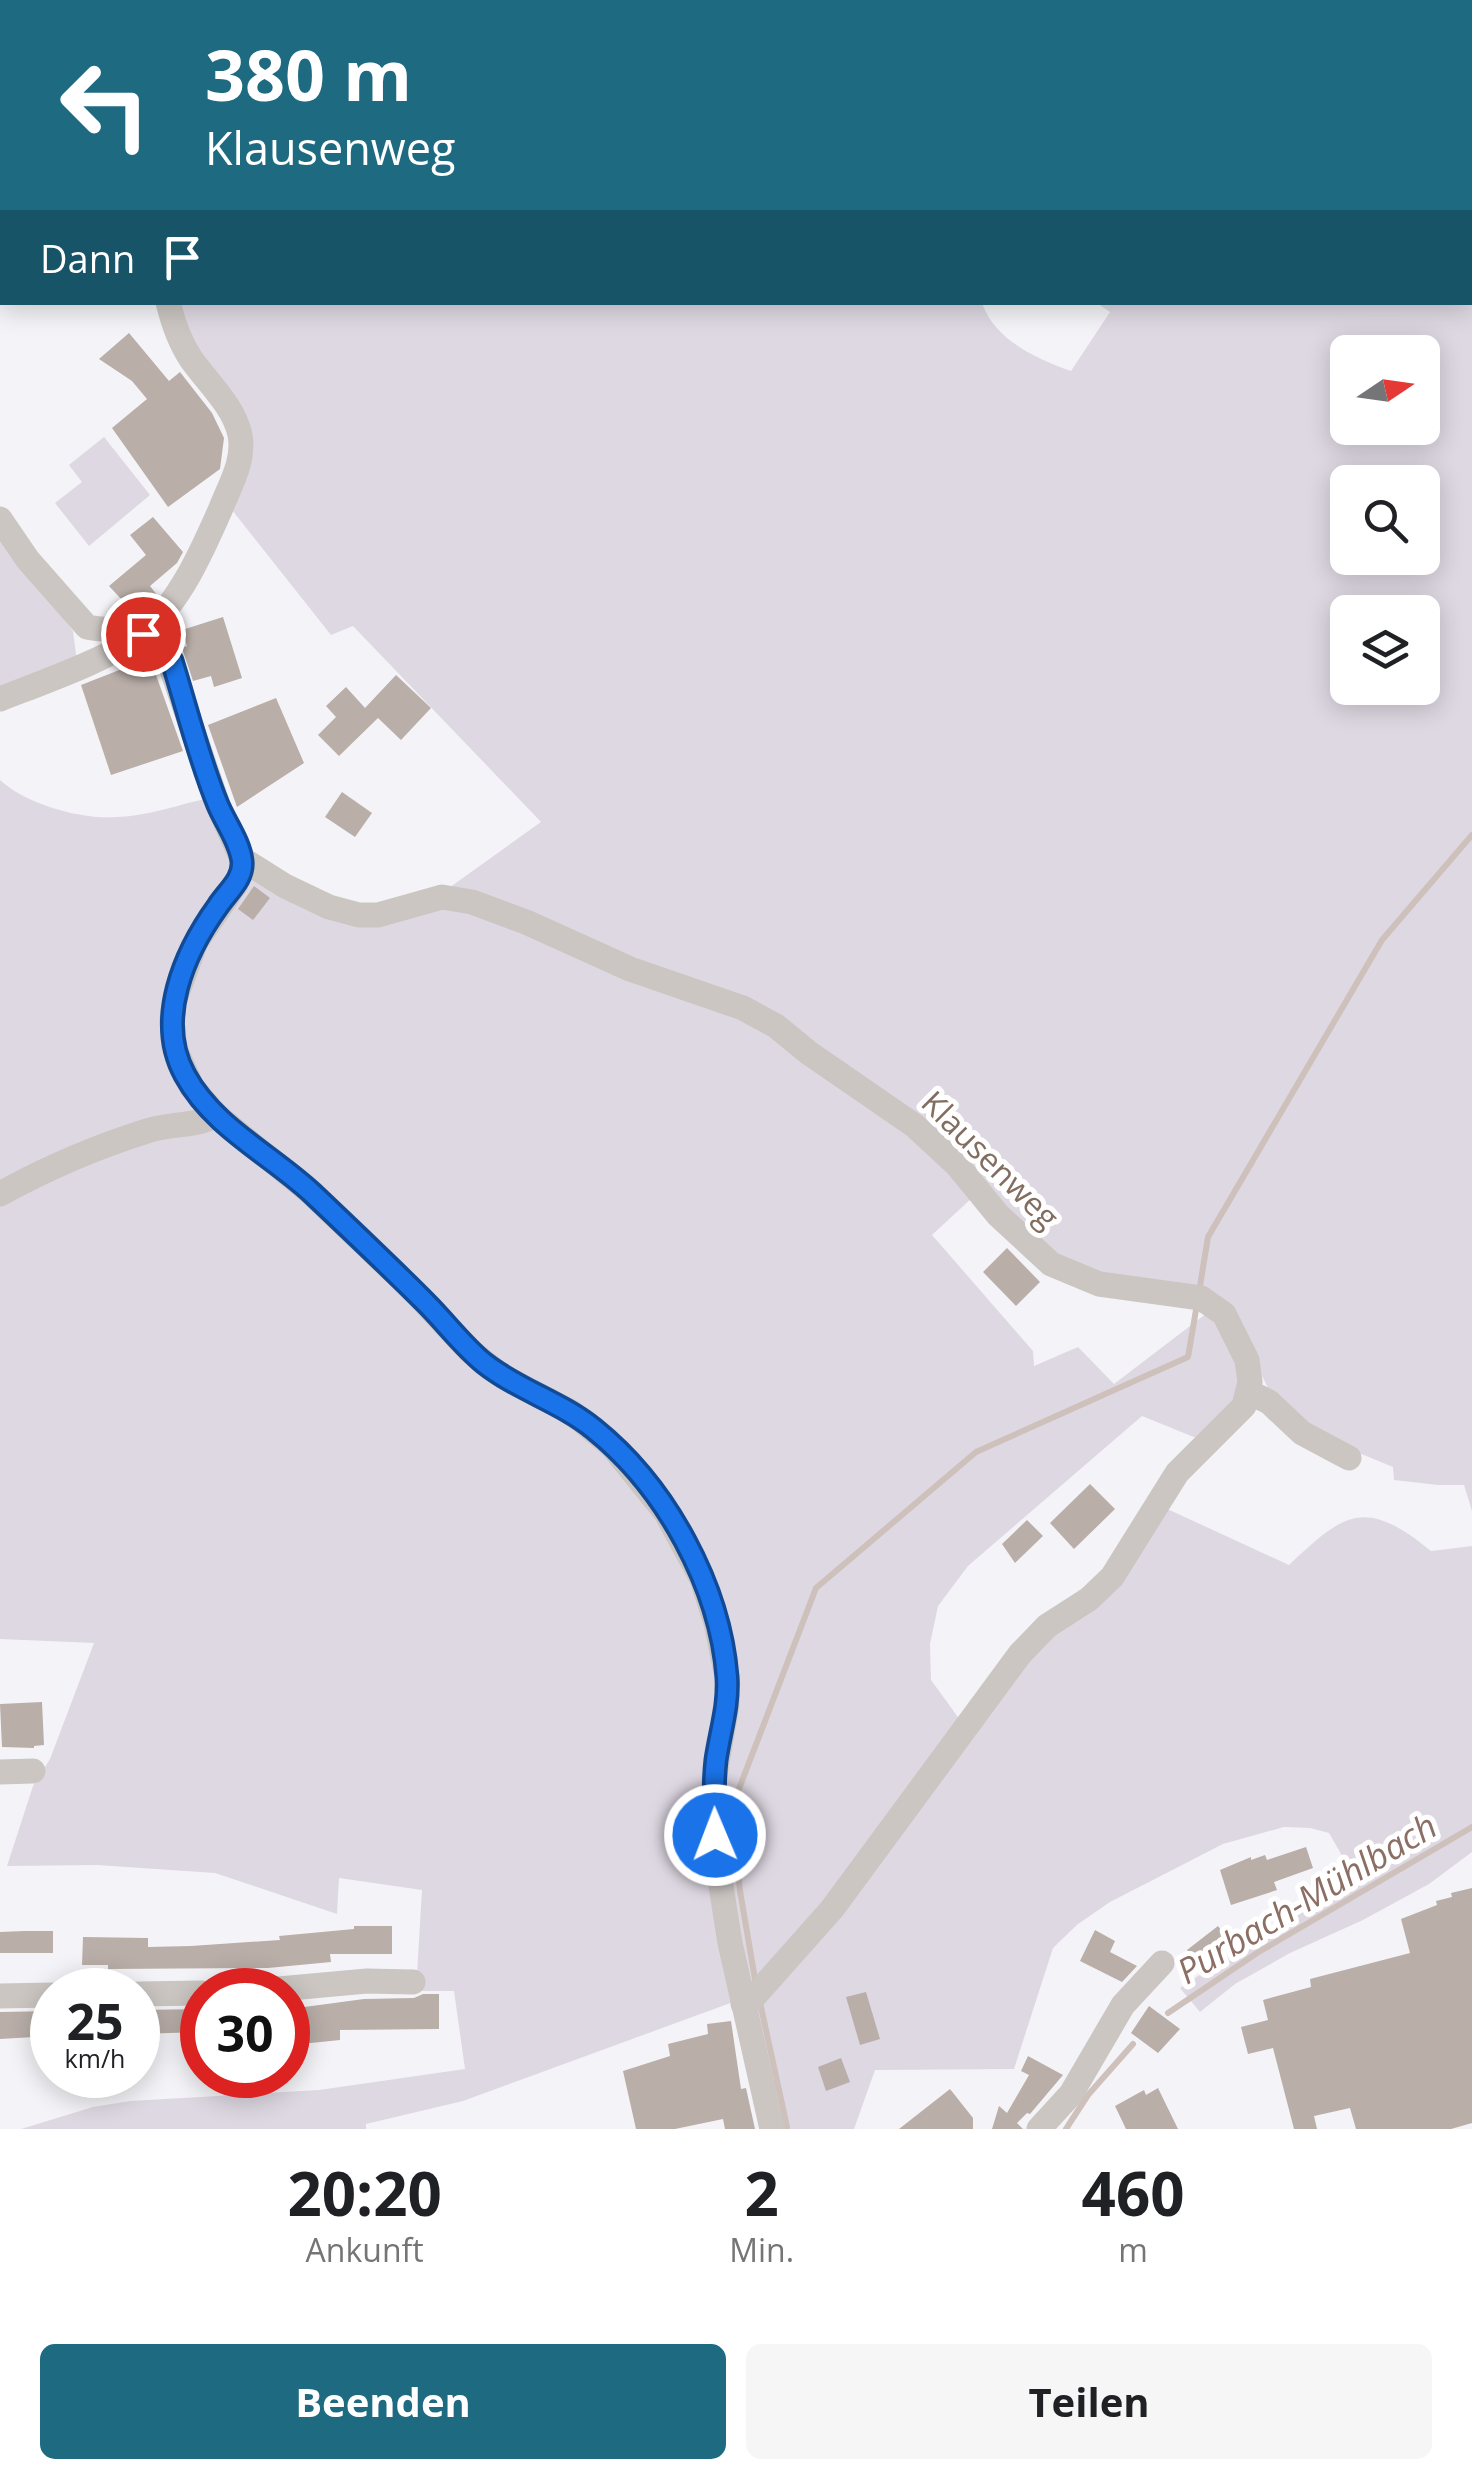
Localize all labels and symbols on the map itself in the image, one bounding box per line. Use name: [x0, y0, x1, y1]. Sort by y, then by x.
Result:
north arrow: [1330, 335, 1440, 445]
pin: [101, 592, 186, 677]
street label: Klausenweg: [913, 1081, 1069, 1237]
position arrow: [663, 1783, 767, 1887]
water label: Purbach-Mühlbach: [1168, 1802, 1445, 1994]
speed limit sign: 30: [180, 1968, 310, 2098]

